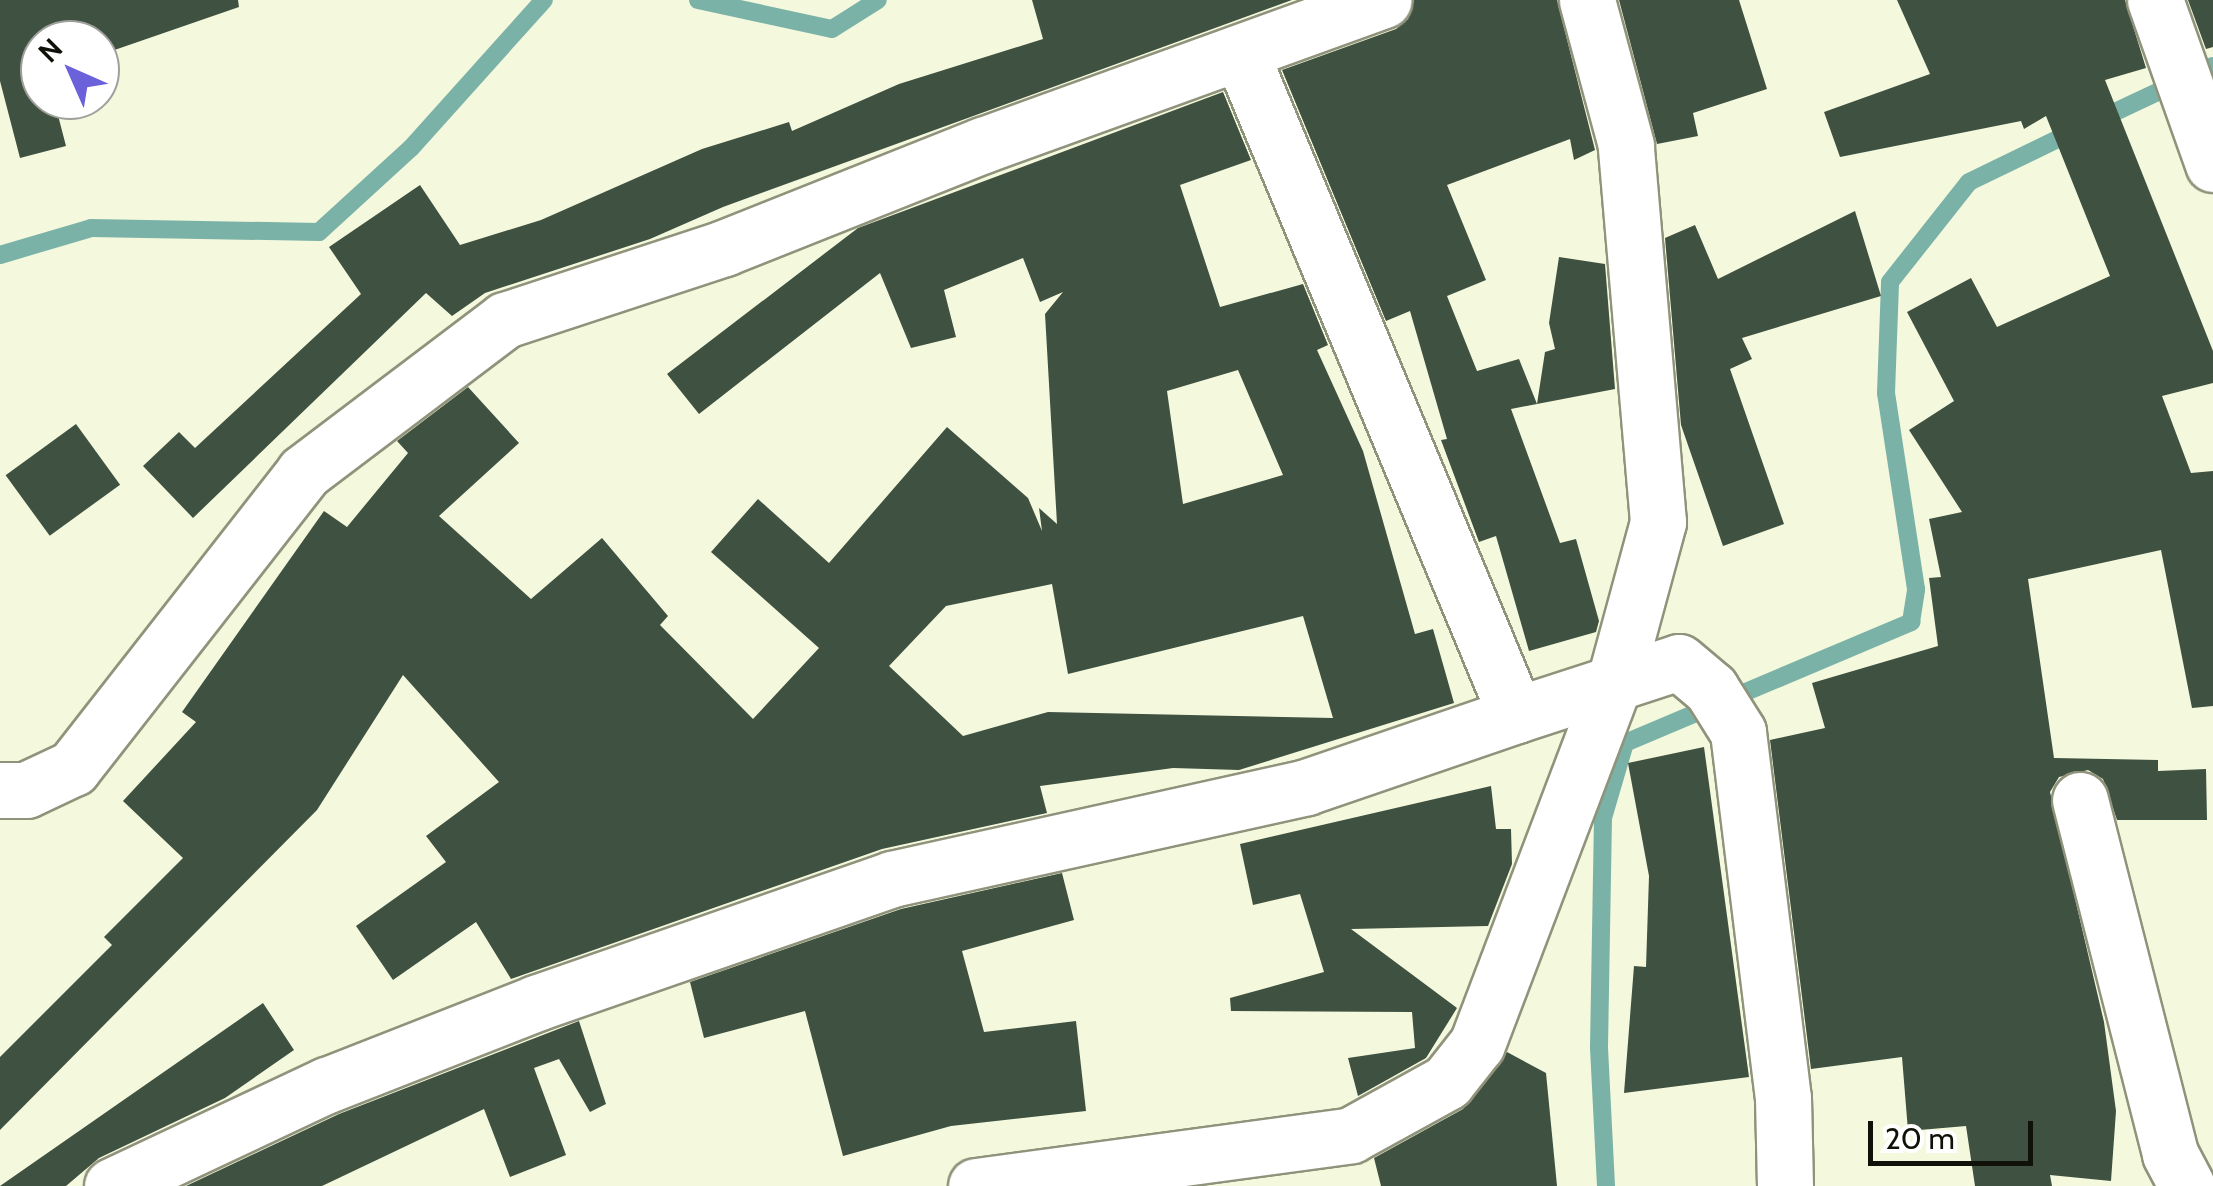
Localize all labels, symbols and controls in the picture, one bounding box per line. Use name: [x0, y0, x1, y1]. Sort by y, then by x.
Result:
north arrow: [20, 20, 120, 120]
text: N: [31, 31, 69, 69]
scale bar: [1873, 1101, 2038, 1163]
text: 20 m: [1885, 1120, 1955, 1157]

